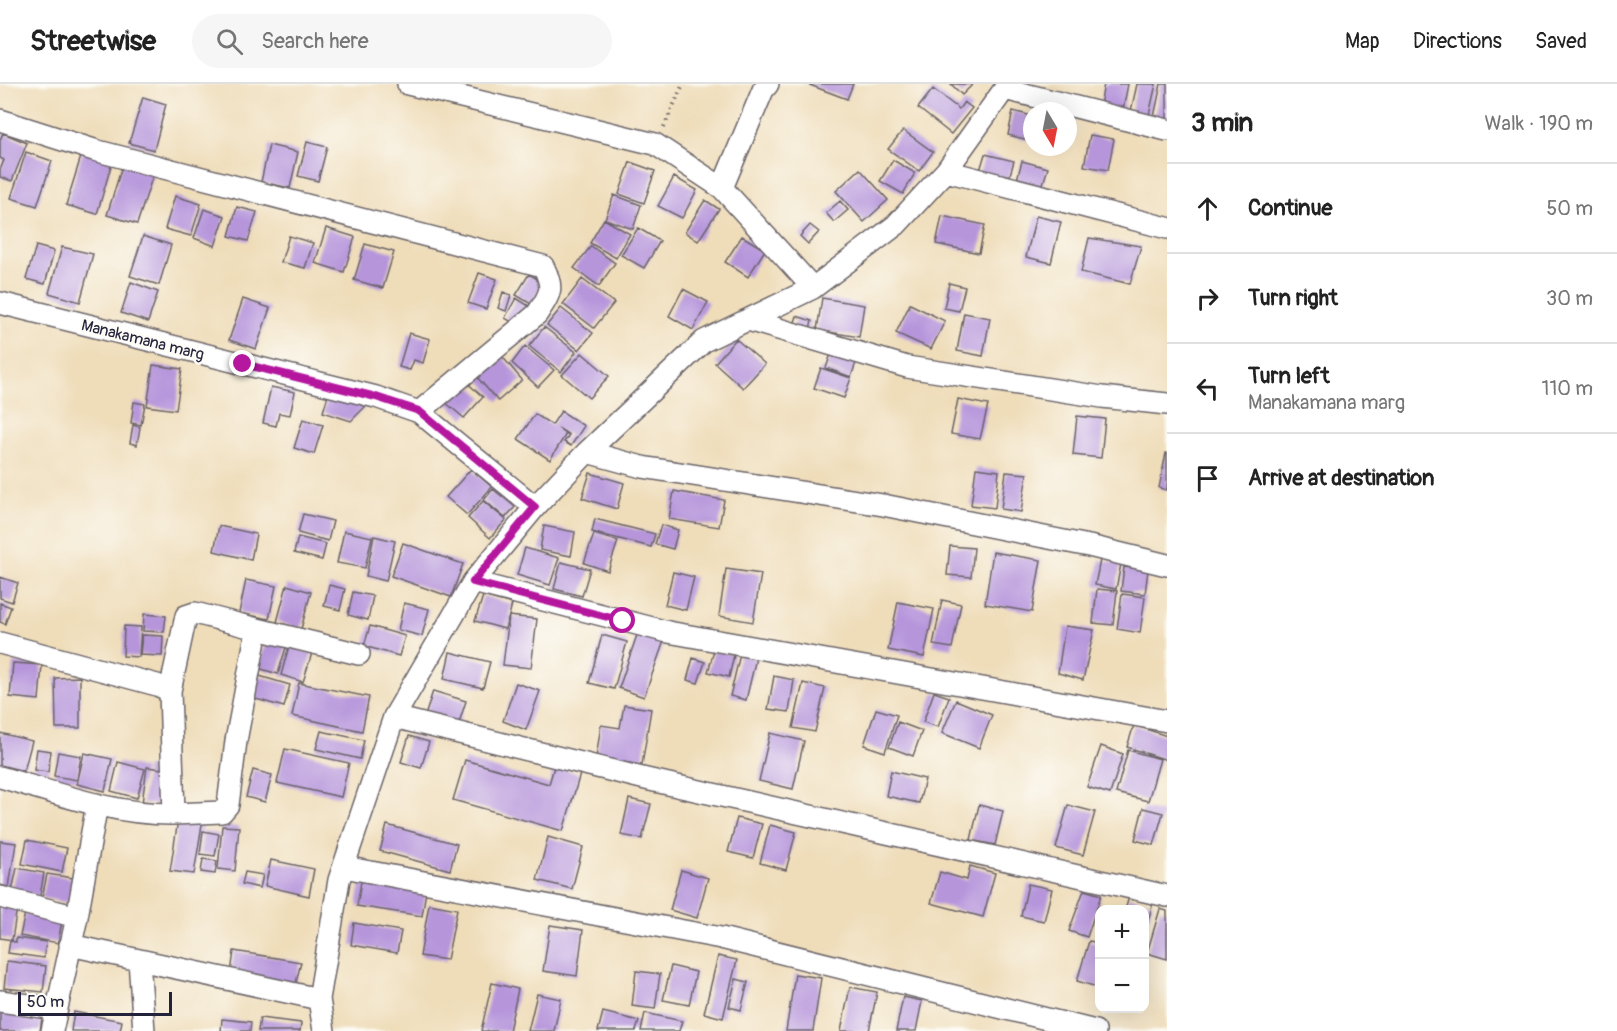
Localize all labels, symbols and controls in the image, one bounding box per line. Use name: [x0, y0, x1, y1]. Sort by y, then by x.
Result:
search box: [192, 14, 612, 68]
text: Streetwise: [30, 24, 156, 59]
icon: search: [213, 25, 246, 58]
text: Search here: [261, 27, 369, 55]
text: Map: [1345, 28, 1380, 55]
text: Directions: [1413, 28, 1502, 55]
text: Saved: [1535, 28, 1587, 55]
north arrow: [1023, 102, 1077, 156]
text: 3 min: [1191, 107, 1253, 139]
text: Walk · 190 m: [1485, 111, 1593, 136]
icon: ahead: [1191, 192, 1224, 225]
text: Continue: [1248, 194, 1332, 222]
text: 50 m: [1546, 196, 1593, 221]
icon: right: [1191, 282, 1224, 315]
text: Turn right: [1248, 284, 1338, 312]
text: 30 m: [1546, 286, 1593, 311]
street label: Manakamana marg: [79, 315, 206, 365]
route end: [229, 350, 255, 376]
text: Turn left: [1248, 362, 1330, 390]
icon: left: [1191, 372, 1224, 405]
text: 110 m: [1542, 376, 1593, 401]
text: Manakamana marg: [1248, 390, 1405, 415]
icon: arrive: [1191, 462, 1224, 495]
text: Arrive at destination: [1248, 464, 1434, 492]
route start: [609, 607, 635, 633]
map controls: [1095, 905, 1149, 1013]
button: +: [1095, 905, 1149, 959]
button: −: [1095, 959, 1149, 1013]
scale bar: [18, 989, 172, 1016]
text: 50 m: [27, 992, 64, 1012]

